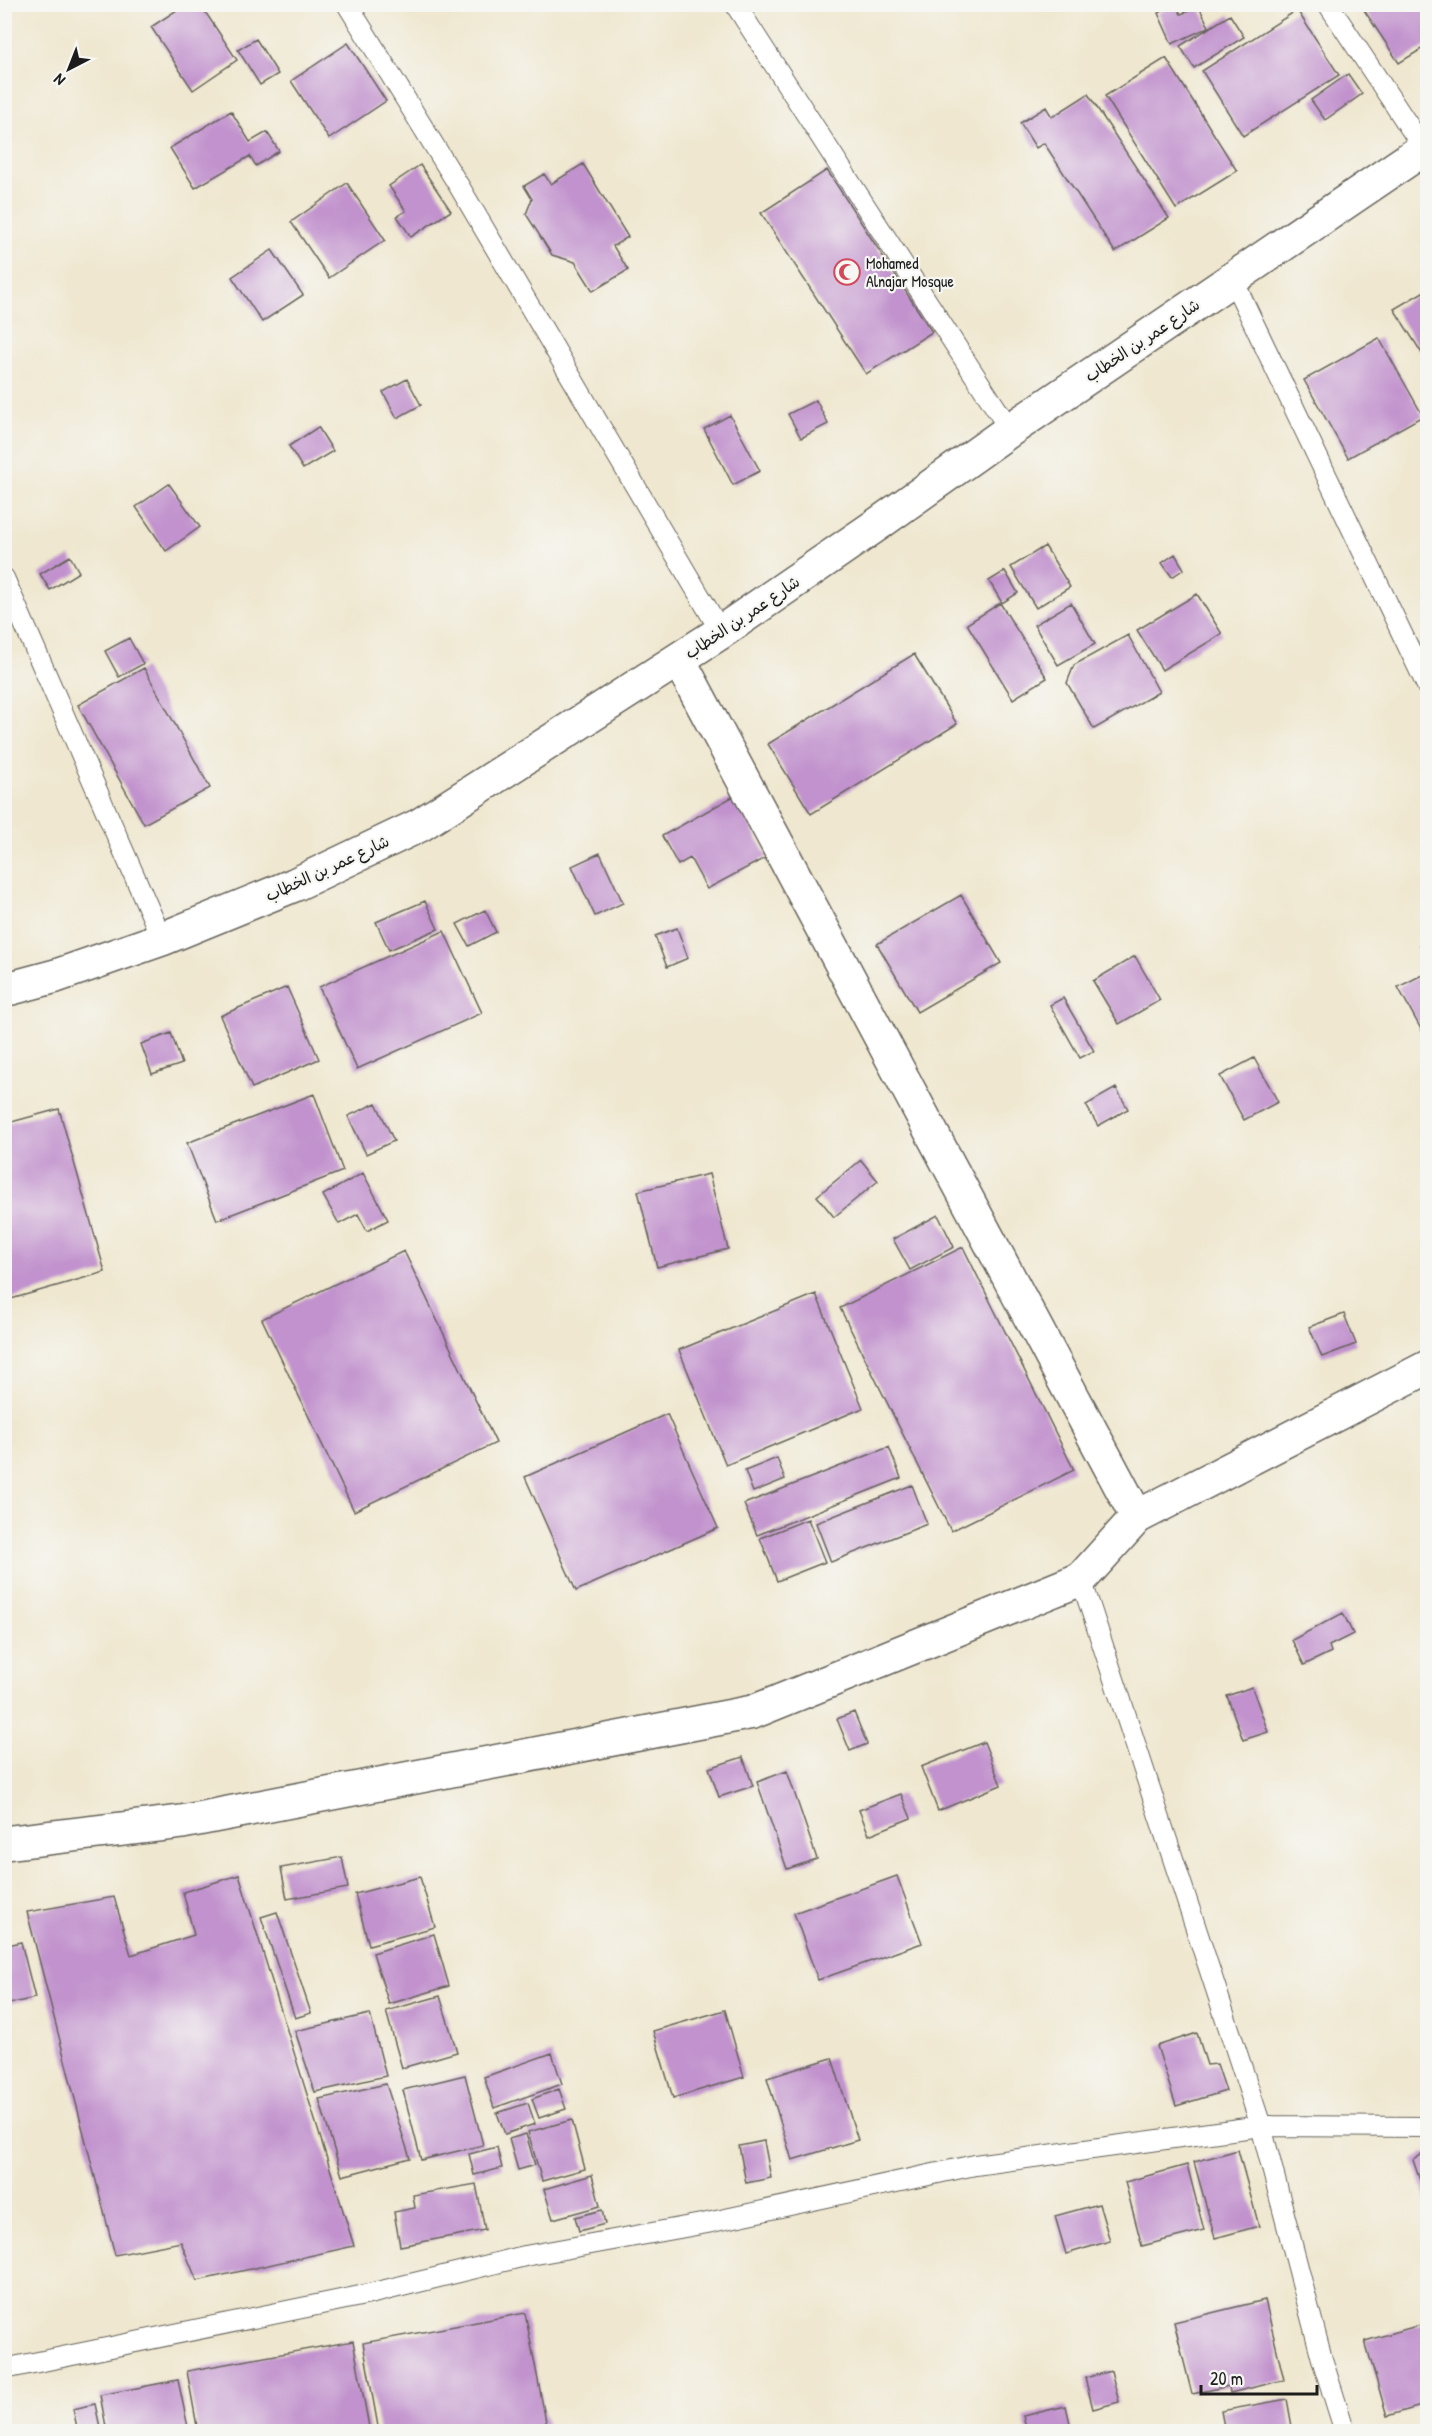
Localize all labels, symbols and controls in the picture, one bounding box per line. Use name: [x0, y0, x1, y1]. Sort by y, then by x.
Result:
north arrow: [39, 39, 99, 99]
text: N: [48, 69, 69, 91]
place label: Mohamed Alnajar Mosque: [866, 252, 954, 292]
mosque icon: Mohamed Alnajar Mosque: [832, 257, 862, 287]
street label: شارع عمر بن الخطاب: [1080, 293, 1204, 388]
street label: شارع عمر بن الخطاب: [680, 570, 804, 665]
street label: شارع عمر بن الخطاب: [261, 830, 393, 907]
scale bar: [1201, 2358, 1316, 2396]
text: 20 m: [1210, 2366, 1243, 2391]

